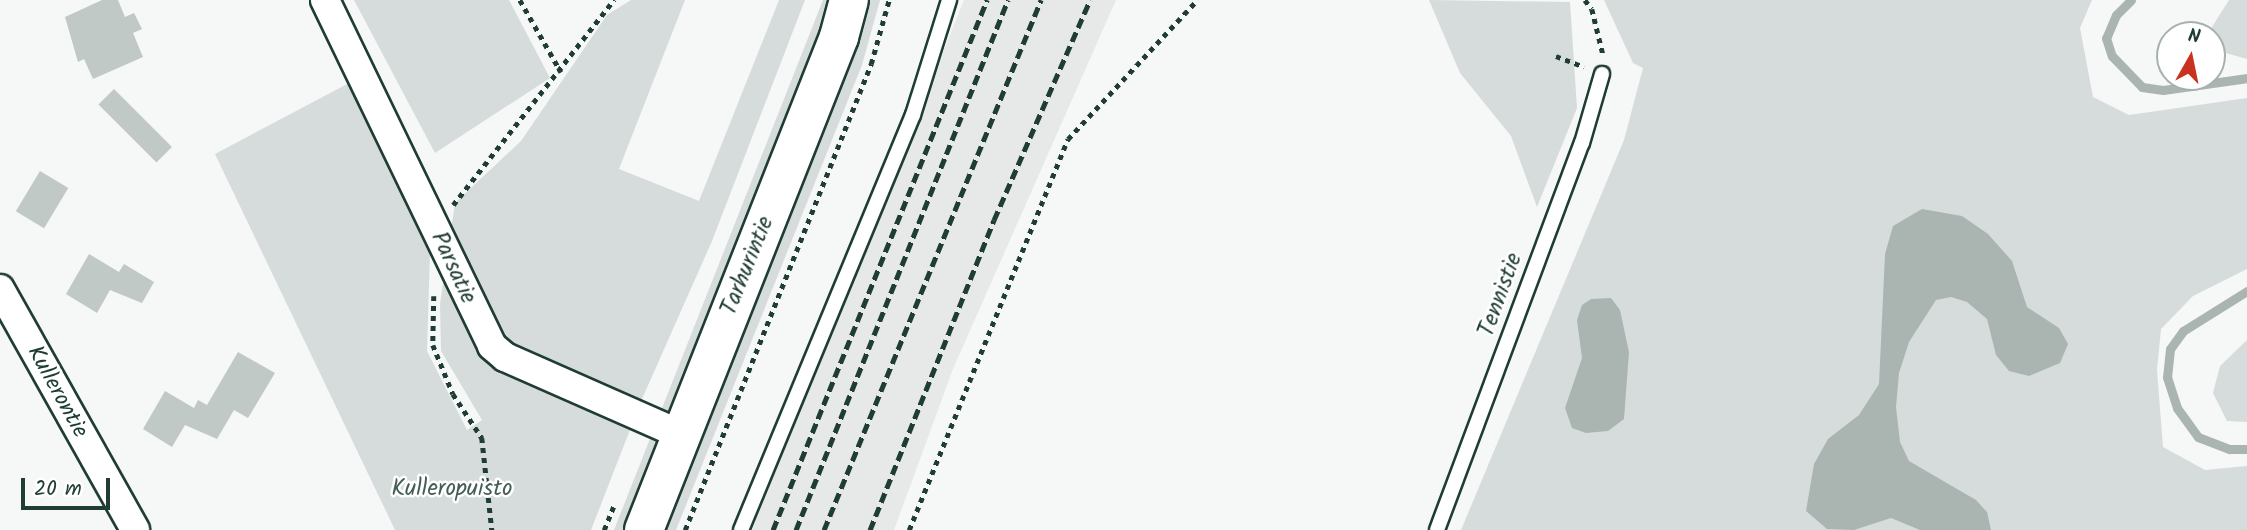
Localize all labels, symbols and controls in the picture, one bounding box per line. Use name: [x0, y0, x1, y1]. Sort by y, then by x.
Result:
north arrow: [2156, 21, 2226, 91]
text: N: [2186, 21, 2202, 53]
street label: Tarhurintie: [716, 213, 780, 319]
street label: Parsatie: [424, 228, 482, 308]
street label: Tennistie: [1473, 249, 1529, 341]
street label: Kullerontie: [20, 341, 94, 443]
scale bar: [24, 463, 114, 507]
text: 20 m: [34, 473, 82, 506]
park label: Kulleropuisto: [392, 475, 512, 503]

